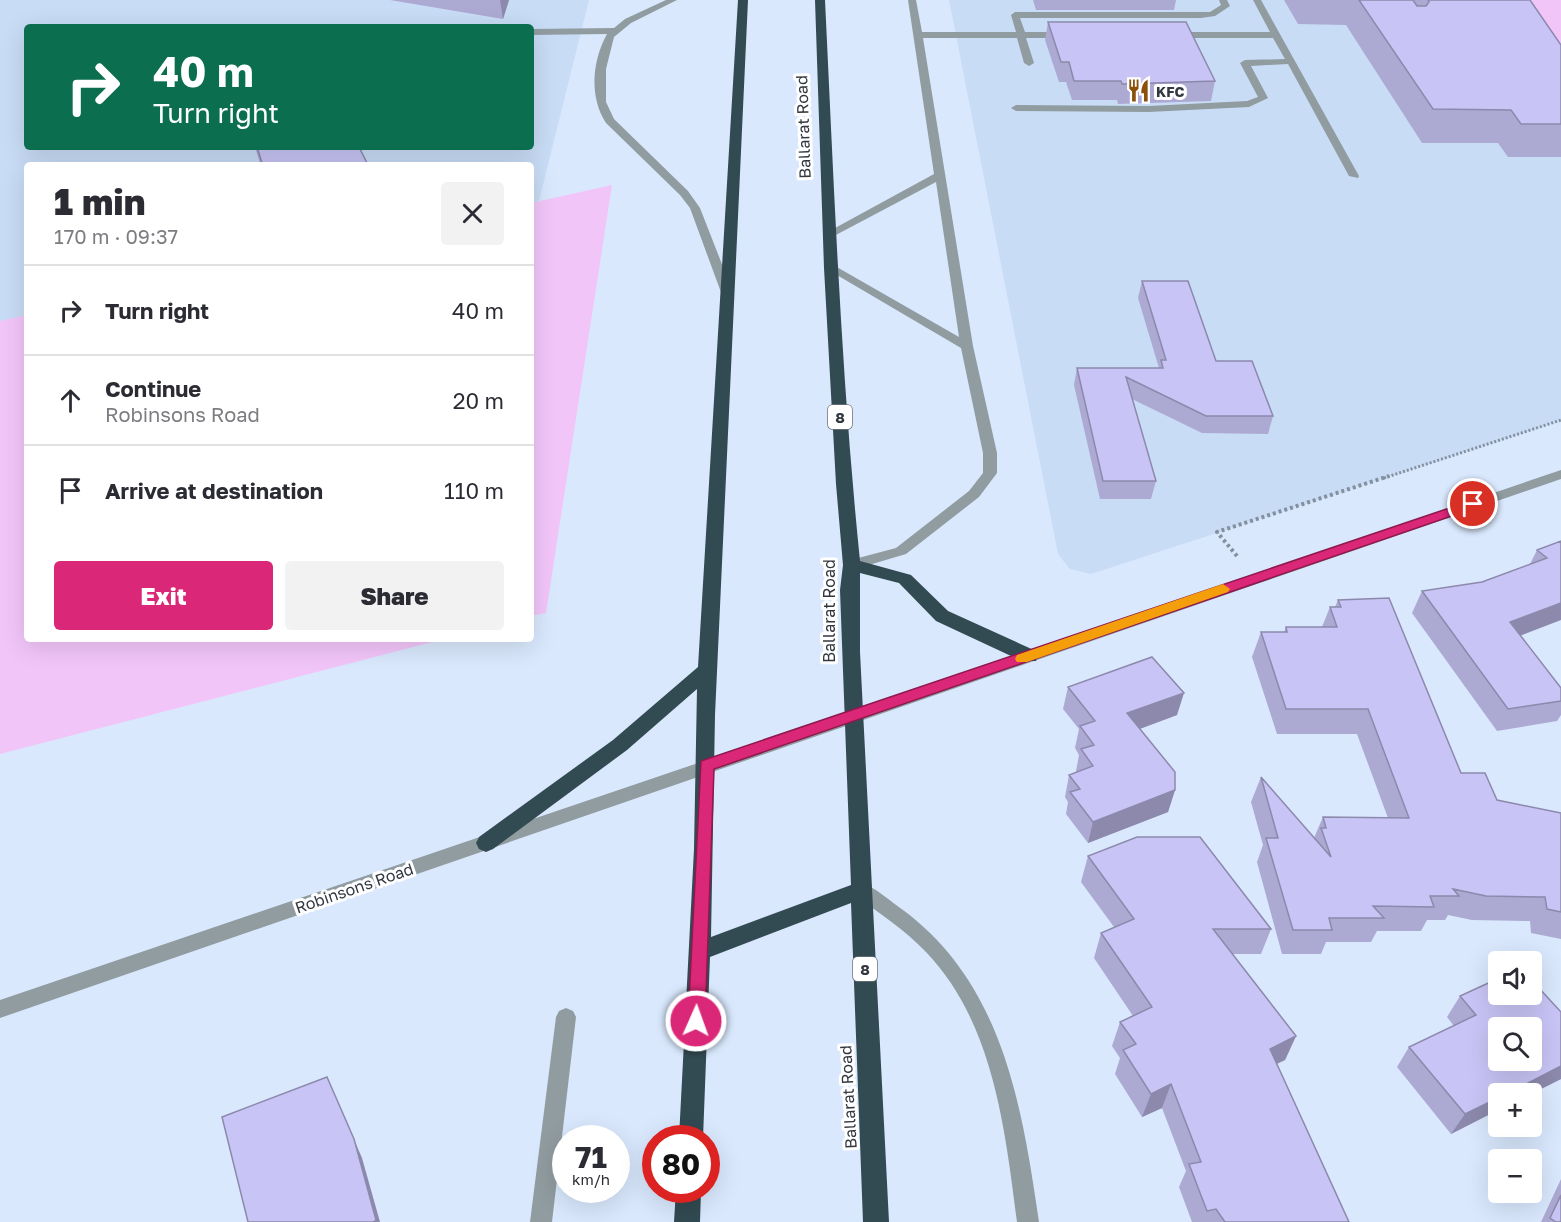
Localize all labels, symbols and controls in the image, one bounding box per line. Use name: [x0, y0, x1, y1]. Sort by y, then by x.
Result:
text: 40 m: [153, 46, 254, 96]
icon: right: [54, 48, 132, 126]
street label: Ballarat Road: [791, 75, 815, 179]
restaurant icon: KFC: [1125, 78, 1151, 104]
place label: KFC: [1156, 83, 1184, 100]
text: Turn right: [153, 97, 279, 129]
text: 1 min: [54, 180, 145, 223]
button: close: [441, 182, 504, 245]
text: 170 m · 09:37: [54, 224, 178, 248]
icon: right: [54, 294, 87, 327]
text: Turn right: [105, 297, 209, 324]
text: 40 m: [452, 297, 504, 324]
text: Continue: [105, 375, 201, 402]
icon: ahead: [54, 384, 87, 417]
text: 20 m: [453, 387, 504, 414]
text: Robinsons Road: [105, 402, 260, 426]
road number: 8: [828, 405, 852, 429]
icon: arrive: [54, 474, 87, 507]
text: Arrive at destination: [105, 477, 323, 504]
text: 110 m: [444, 477, 504, 504]
pin: [1447, 478, 1498, 529]
icon: arrive: [1456, 487, 1489, 520]
street label: Ballarat Road: [819, 559, 839, 663]
button: Exit: [54, 561, 273, 630]
button: Share: [285, 561, 504, 630]
street label: Robinsons Road: [292, 858, 416, 918]
map controls: [1488, 951, 1542, 1203]
button: sound: [1488, 951, 1542, 1005]
road number: 8: [853, 957, 877, 981]
position arrow: [664, 989, 728, 1053]
button: search: [1488, 1017, 1542, 1071]
street label: Ballarat Road: [835, 1045, 861, 1149]
button: +: [1488, 1083, 1542, 1137]
speed limit sign: 80: [642, 1125, 720, 1203]
text: 71: [575, 1139, 607, 1175]
button: −: [1488, 1149, 1542, 1203]
text: km/h: [572, 1170, 610, 1188]

